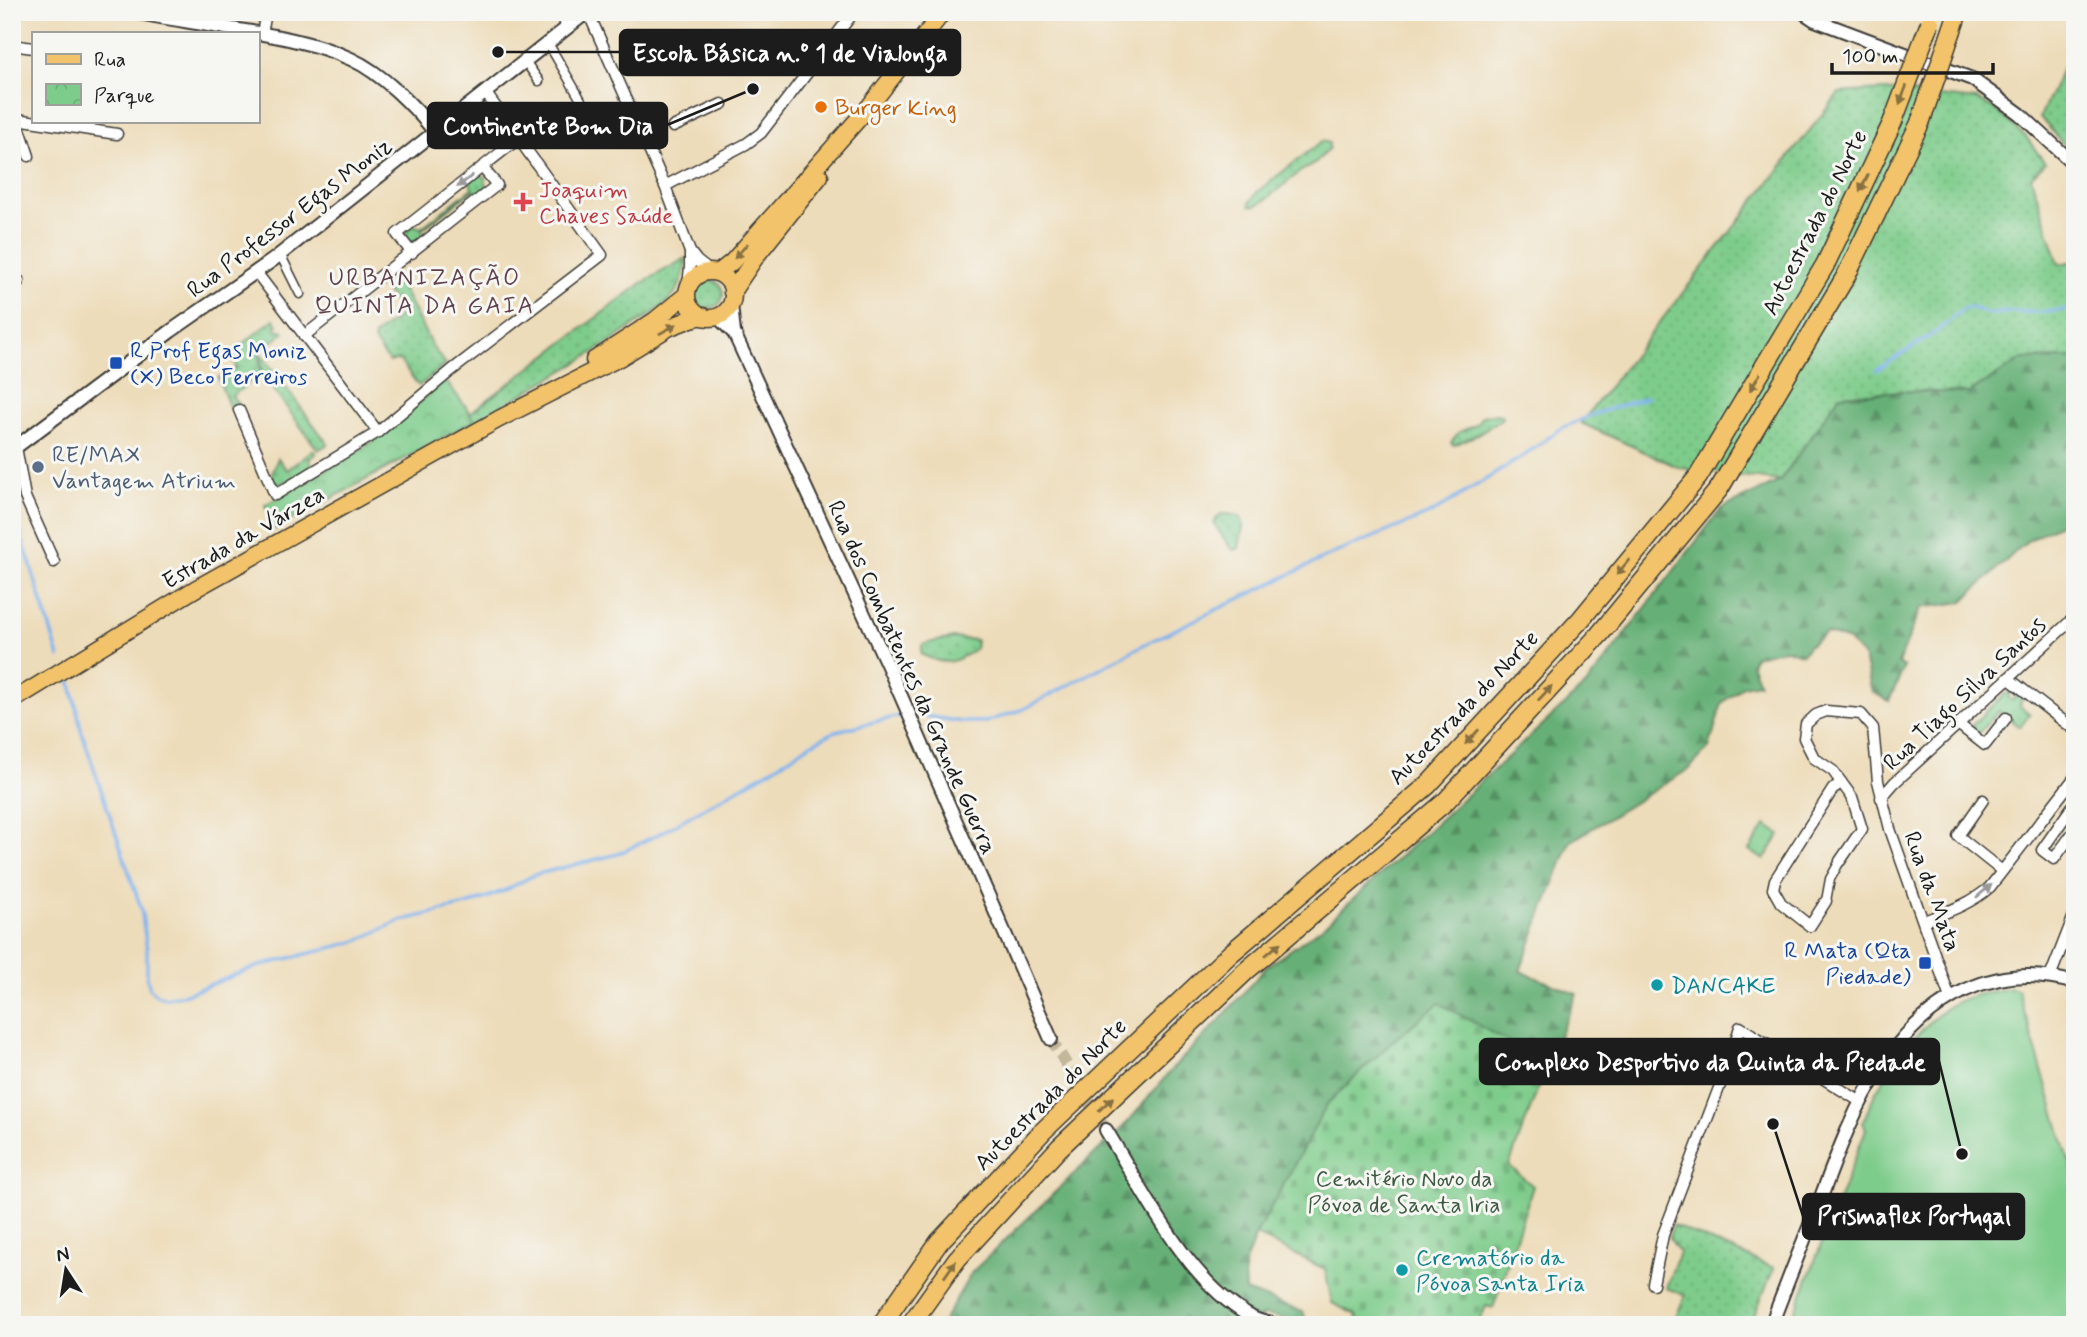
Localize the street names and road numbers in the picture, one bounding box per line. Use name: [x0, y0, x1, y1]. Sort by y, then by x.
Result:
street label: Autoestrada do Norte: [1756, 125, 1876, 321]
street label: Rua Professor Egas Moniz: [182, 132, 400, 307]
street label: Estrada da Várzea: [158, 480, 330, 597]
street label: Rua dos Combatentes da Grande Guerra: [819, 496, 1003, 860]
street label: Rua Tiago Silva Santos: [1877, 611, 2055, 779]
street label: Autoestrada do Norte: [1383, 625, 1546, 792]
street label: Rua da Mata: [1896, 827, 1967, 956]
street label: Autoestrada do Norte: [969, 1013, 1134, 1178]

